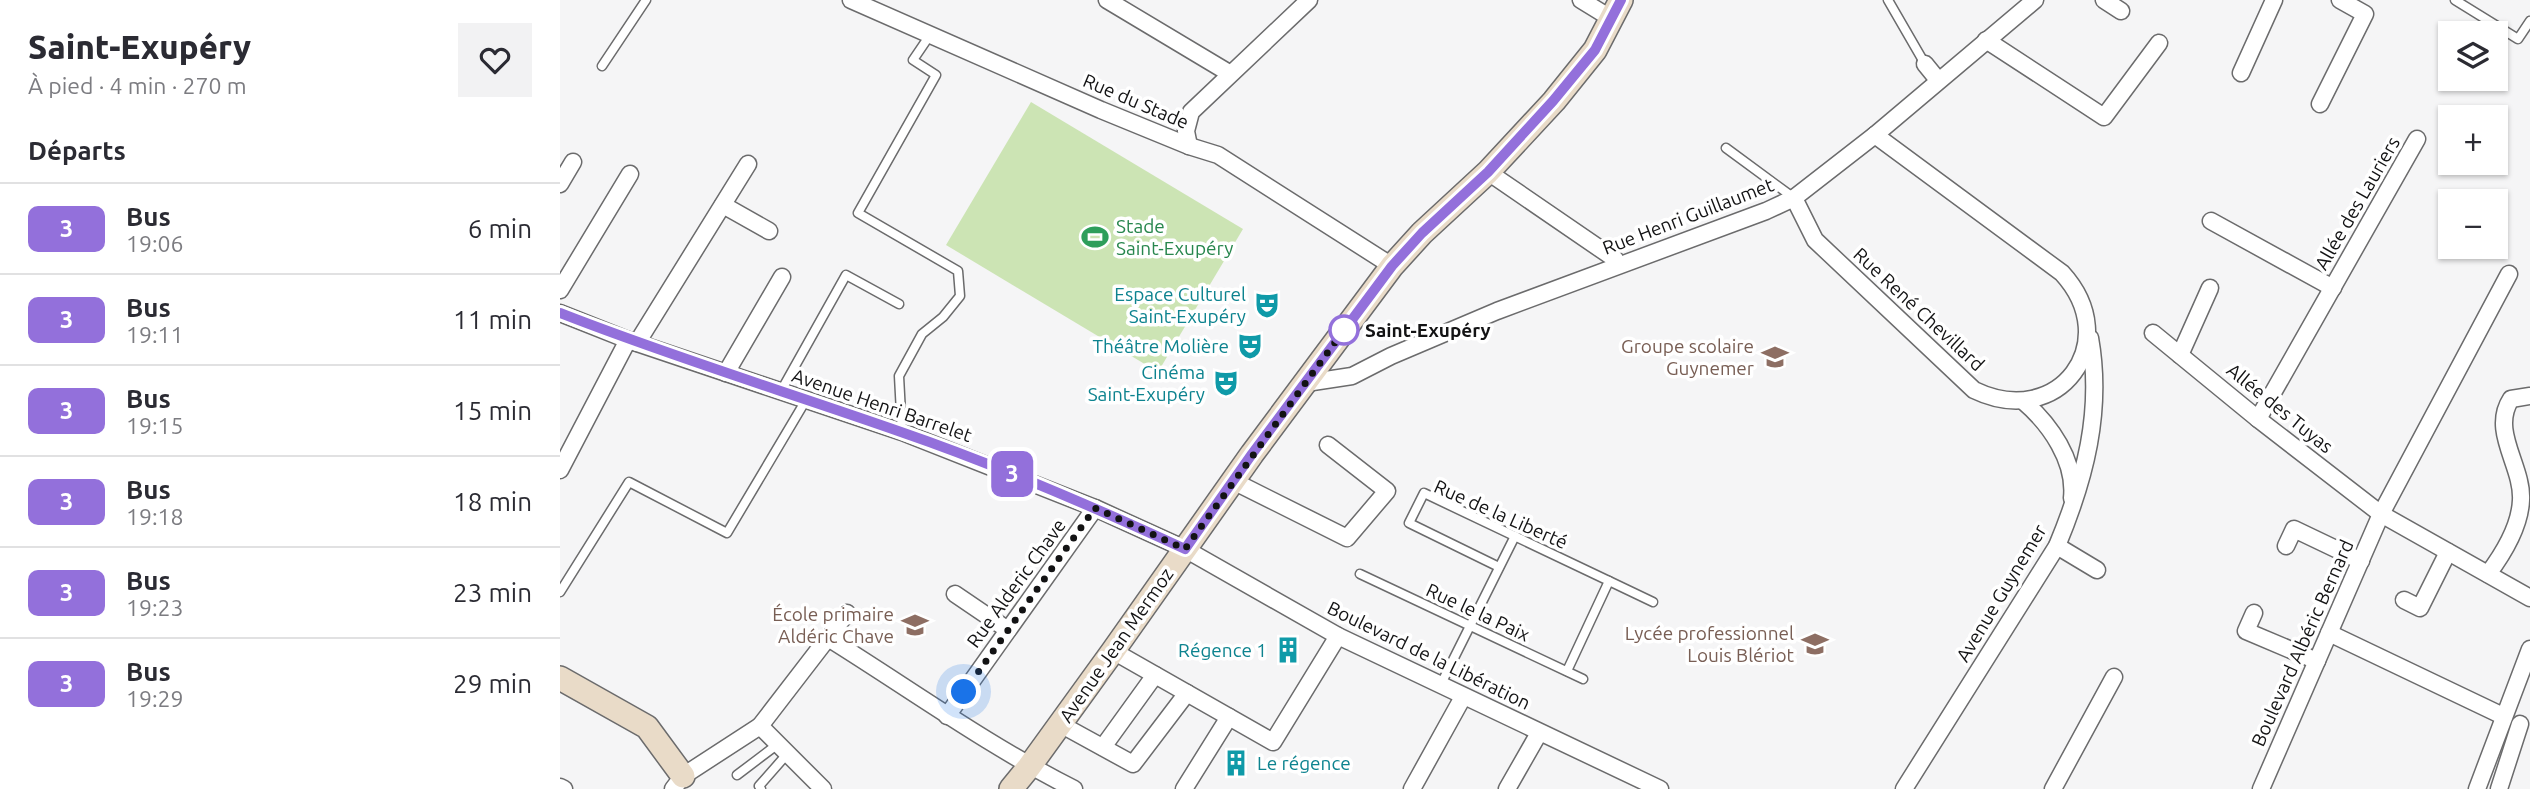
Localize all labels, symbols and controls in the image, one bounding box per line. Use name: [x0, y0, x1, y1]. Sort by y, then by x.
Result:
map controls: [2438, 21, 2508, 259]
button: layers: [2438, 21, 2508, 91]
button: heart: [458, 23, 532, 97]
text: Saint-Exupéry: [28, 28, 251, 65]
street label: Rue du Stade: [1080, 69, 1192, 133]
text: À pied · 4 min · 270 m: [28, 73, 247, 98]
button: +: [2438, 105, 2508, 175]
street label: Allée des Lauriers: [2310, 133, 2404, 273]
text: Départs: [28, 136, 126, 165]
street label: Rue Henri Guillaumet: [1599, 173, 1777, 259]
button: −: [2438, 189, 2508, 259]
text: Bus: [126, 202, 171, 231]
text: 6 min: [468, 214, 532, 243]
text: 3: [60, 215, 73, 242]
place label: Stade Saint-Exupéry: [1116, 215, 1233, 259]
sports icon: Stade Saint-Exupéry: [1080, 222, 1110, 252]
text: 19:06: [126, 231, 184, 256]
street label: Rue René Chevillard: [1849, 243, 1989, 375]
place label: Espace Culturel Saint-Exupéry: [1114, 283, 1246, 327]
theatre icon: Espace Culturel Saint-Exupéry: [1252, 290, 1282, 320]
text: Bus: [126, 293, 171, 322]
text: 11 min: [453, 305, 532, 334]
text: 3: [60, 306, 73, 333]
marker: Saint-Exupéry: [1329, 315, 1359, 345]
place label: Saint-Exupéry: [1365, 319, 1491, 341]
text: 19:11: [126, 322, 184, 347]
theatre icon: Théâtre Molière: [1235, 331, 1265, 361]
place label: Théâtre Molière: [1092, 335, 1229, 357]
place label: Groupe scolaire Guynemer: [1621, 335, 1754, 379]
school or university icon: Groupe scolaire Guynemer: [1760, 342, 1790, 372]
street label: Allée des Tuyas: [2223, 359, 2337, 457]
place label: Cinéma Saint-Exupéry: [1088, 361, 1205, 405]
street label: Avenue Henri Barrelet: [789, 364, 975, 446]
theatre icon: Cinéma Saint-Exupéry: [1211, 368, 1241, 398]
text: Bus: [126, 384, 171, 413]
text: 15 min: [453, 396, 532, 425]
text: 3: [60, 397, 73, 424]
text: 19:15: [126, 413, 184, 438]
line badge: 3: [989, 451, 1035, 497]
text: 3: [1005, 460, 1019, 487]
text: Bus: [126, 475, 171, 504]
street label: Rue de la Liberté: [1431, 475, 1571, 553]
text: 18 min: [453, 487, 532, 516]
text: 3: [60, 488, 73, 515]
text: 19:18: [126, 504, 184, 529]
street label: Rue Alderic Chave: [962, 514, 1070, 652]
street label: Avenue Guynemer: [1951, 520, 2051, 666]
street label: Boulevard Albéric Bernard: [2246, 536, 2358, 750]
street label: Avenue Jean Mermoz: [1054, 563, 1178, 726]
text: Bus: [126, 566, 171, 595]
text: 23 min: [453, 578, 532, 607]
street label: Rue le la Paix: [1423, 578, 1534, 646]
text: 3: [60, 579, 73, 606]
text: 19:23: [126, 595, 184, 620]
street label: Boulevard de la Libération: [1324, 596, 1534, 714]
place label: École primaire Aldéric Chave: [772, 603, 894, 647]
school or university icon: École primaire Aldéric Chave: [900, 610, 930, 640]
place label: Lycée professionnel Louis Blériot: [1625, 622, 1795, 666]
school or university icon: Lycée professionnel Louis Blériot: [1800, 629, 1830, 659]
building icon: Régence 1: [1273, 635, 1303, 665]
place label: Régence 1: [1178, 639, 1267, 661]
text: Bus: [126, 657, 171, 686]
text: 29 min: [453, 669, 532, 698]
text: 3: [60, 670, 73, 697]
your location: [946, 674, 981, 709]
text: 19:29: [126, 686, 184, 711]
building icon: Le régence: [1221, 748, 1251, 778]
place label: Le régence: [1257, 752, 1351, 774]

